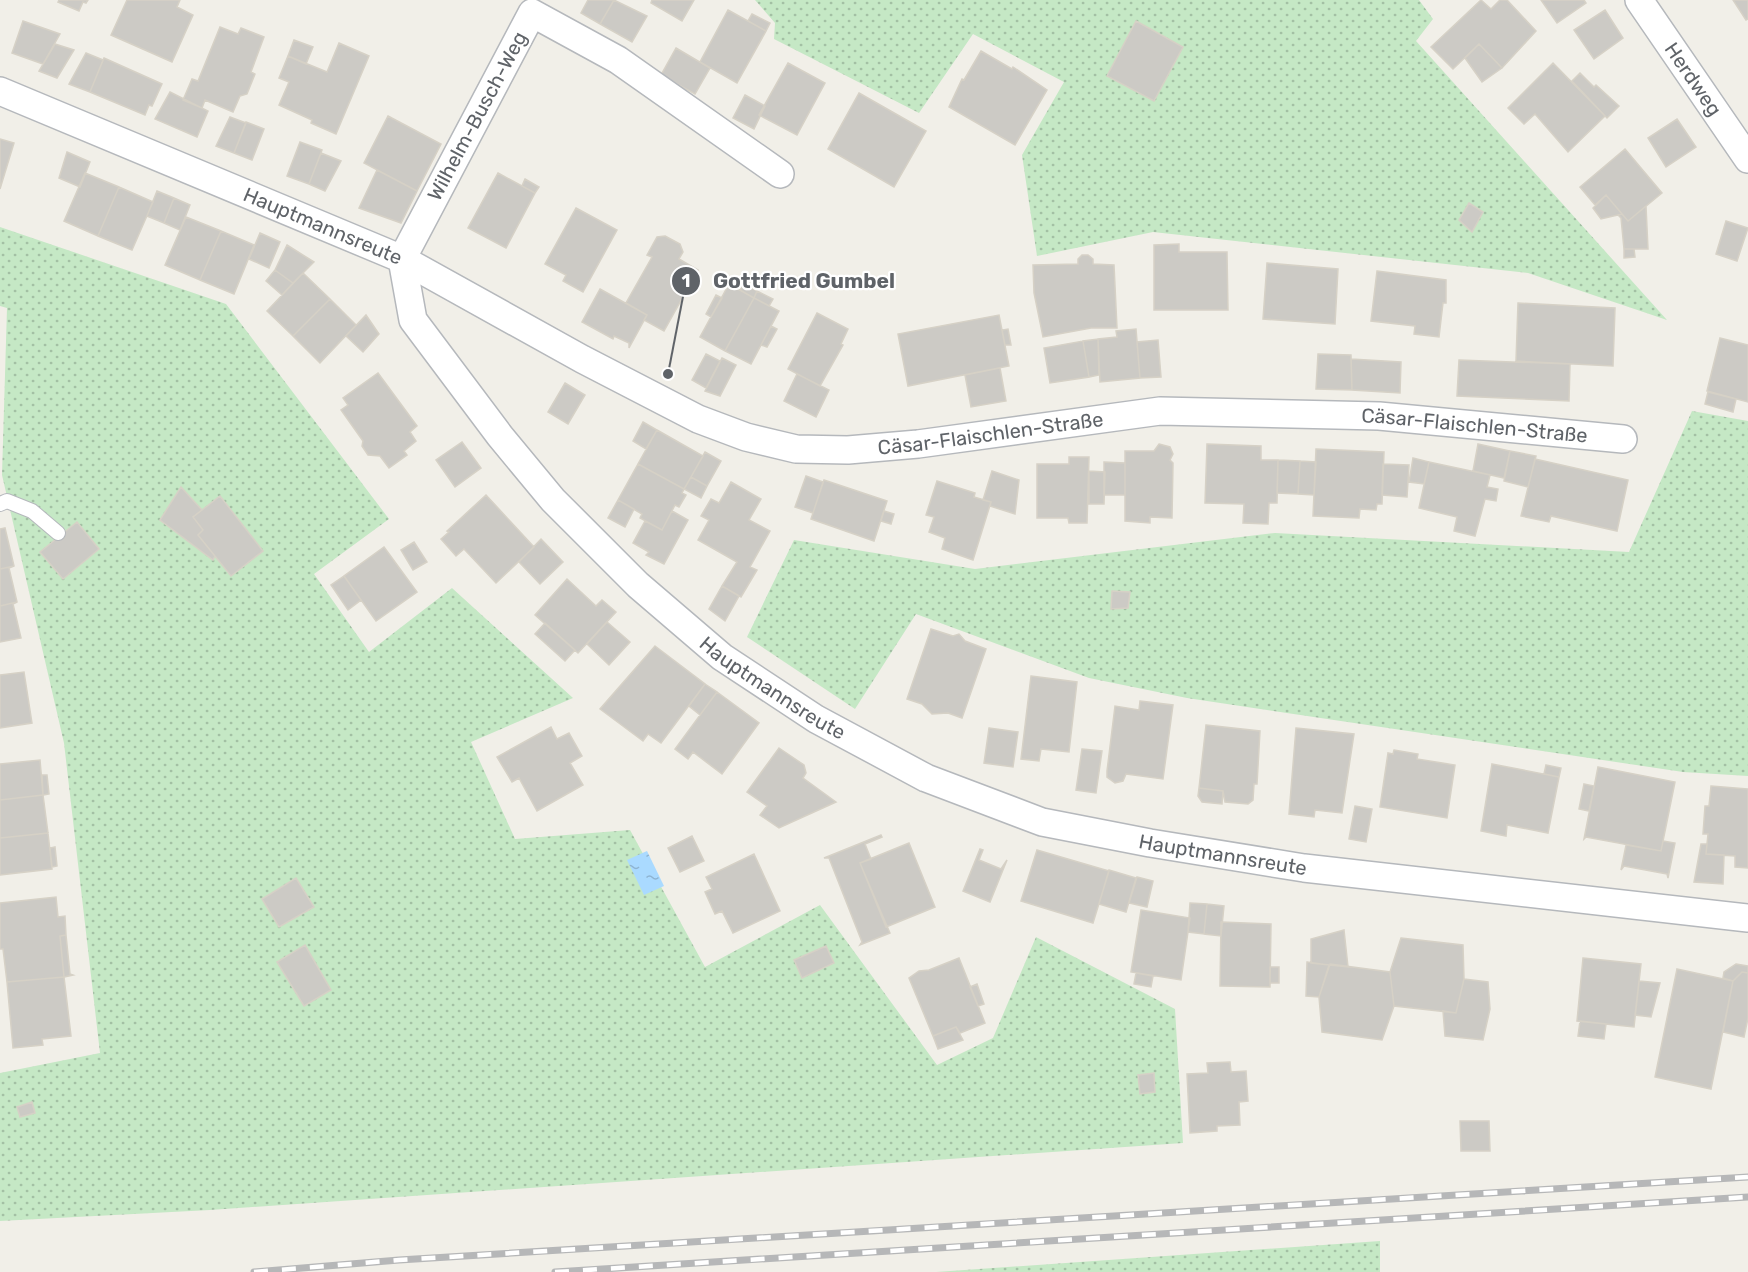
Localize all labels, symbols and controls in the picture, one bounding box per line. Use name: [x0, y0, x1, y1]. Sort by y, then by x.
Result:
street label: Wilhelm-Busch-Weg: [422, 27, 532, 205]
street label: Herdweg: [1660, 38, 1727, 120]
street label: Hauptmannsreute: [240, 182, 406, 270]
callout: Gottfried Gumbel: [671, 261, 907, 300]
text: Gottfried Gumbel: [713, 268, 895, 293]
text: 1: [682, 270, 690, 292]
street label: Cäsar-Flaischlen-Straße: [1361, 404, 1589, 448]
street label: Cäsar-Flaischlen-Straße: [877, 407, 1105, 459]
street label: Hauptmannsreute: [695, 631, 850, 745]
street label: Hauptmannsreute: [1137, 829, 1309, 880]

